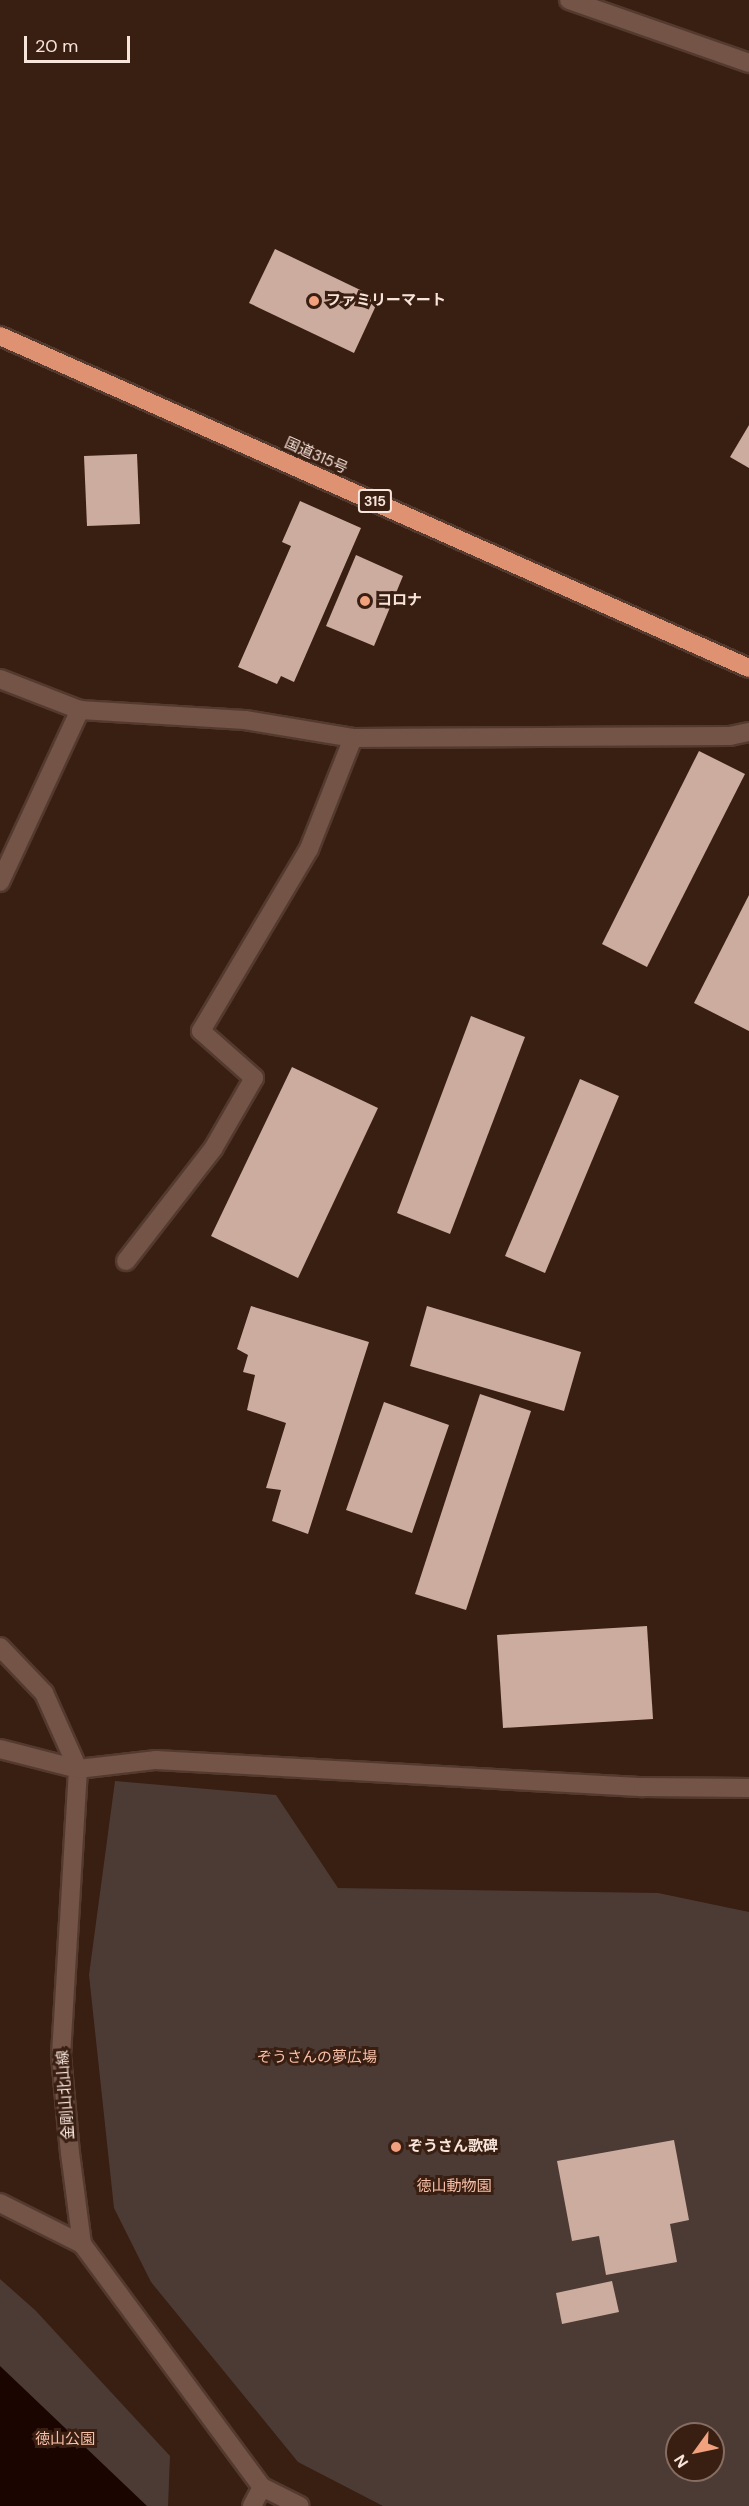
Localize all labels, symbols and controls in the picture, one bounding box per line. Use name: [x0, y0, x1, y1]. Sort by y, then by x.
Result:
scale bar: [27, 24, 134, 62]
text: 20 m: [35, 34, 78, 58]
place label: ファミリーマート: [326, 292, 446, 310]
marker: ファミリーマート: [307, 294, 321, 308]
street label: 国道315号: [282, 434, 350, 478]
road number: 315: [357, 490, 393, 512]
place label: コロナ: [377, 592, 422, 610]
marker: コロナ: [358, 594, 372, 608]
street label: 金剛山北山線: [54, 2049, 78, 2141]
park label: ぞうさんの夢広場: [257, 2049, 377, 2067]
place label: ぞうさん歌碑: [408, 2138, 498, 2156]
marker: ぞうさん歌碑: [389, 2140, 403, 2154]
park label: 徳山動物園: [417, 2178, 491, 2196]
north arrow: [665, 2422, 725, 2482]
park label: 徳山公園: [35, 2431, 95, 2449]
text: N: [669, 2450, 693, 2472]

